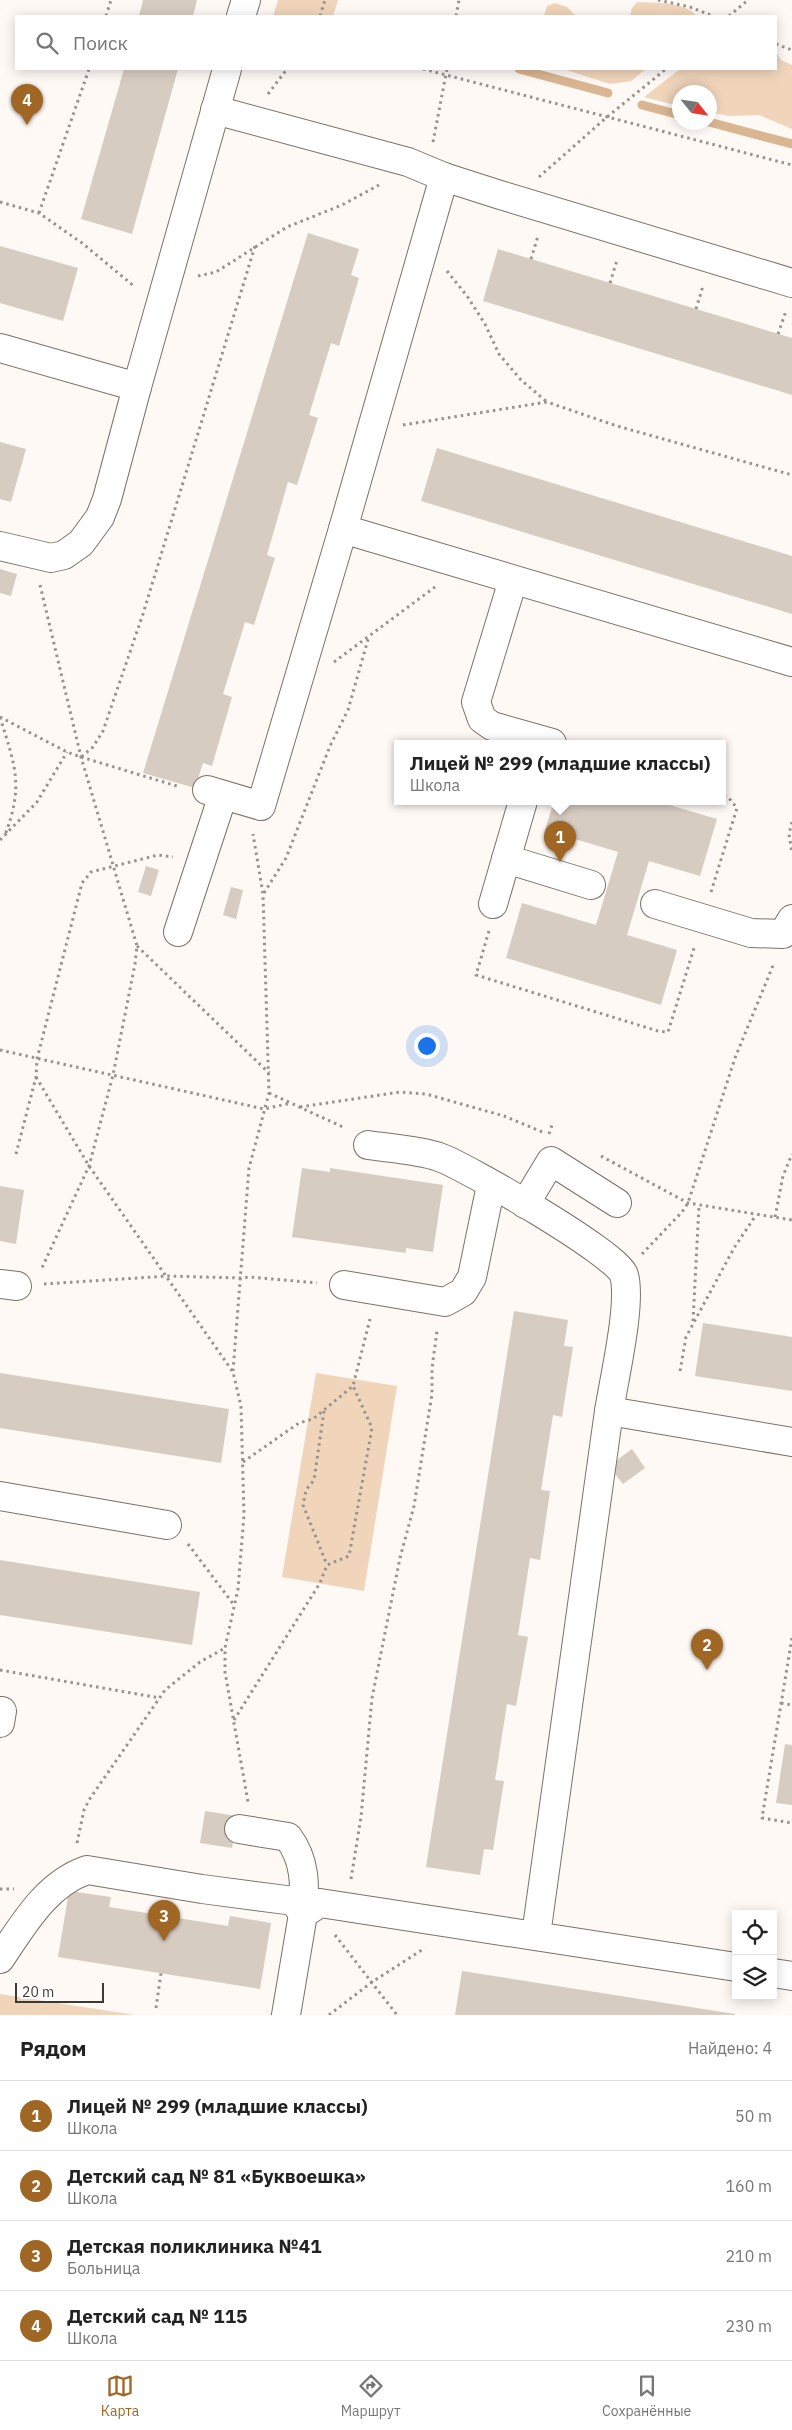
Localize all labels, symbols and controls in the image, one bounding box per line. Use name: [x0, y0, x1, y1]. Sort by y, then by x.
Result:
search box: [15, 15, 777, 70]
icon: search: [33, 29, 61, 57]
text: Поиск: [73, 31, 128, 55]
pin: 4: [11, 84, 43, 125]
north arrow: [672, 85, 717, 130]
popup: [394, 740, 726, 805]
text: Лицей № 299 (младшие классы): [410, 751, 710, 775]
text: Школа: [410, 775, 460, 795]
pin: 1: [544, 821, 576, 862]
your location: [414, 1033, 440, 1059]
pin: 2: [691, 1629, 723, 1670]
pin: 3: [148, 1900, 180, 1941]
map controls: [732, 1910, 777, 2000]
button: locate: [732, 1910, 777, 1955]
button: layers: [732, 1955, 777, 2000]
scale bar: [15, 1980, 104, 2003]
text: 20 m: [22, 1983, 54, 2001]
text: Рядом: [20, 2034, 87, 2062]
text: Найдено: 4: [688, 2038, 772, 2058]
text: Лицей № 299 (младшие классы): [67, 2094, 368, 2118]
text: 1: [31, 2106, 41, 2126]
text: 50 m: [735, 2106, 772, 2126]
text: Школа: [67, 2118, 117, 2138]
text: Детский сад № 81 «Буквоешка»: [67, 2164, 366, 2188]
text: 2: [31, 2176, 41, 2196]
text: 160 m: [725, 2176, 772, 2196]
text: Школа: [67, 2188, 117, 2208]
text: Детская поликлиника №41: [67, 2234, 322, 2258]
text: 3: [31, 2246, 41, 2266]
text: 210 m: [725, 2246, 772, 2266]
text: Больница: [67, 2258, 140, 2278]
text: Детский сад № 115: [67, 2304, 247, 2328]
text: 4: [31, 2316, 41, 2336]
text: 230 m: [725, 2316, 772, 2336]
text: Школа: [67, 2328, 117, 2348]
tab: Карта: [101, 2372, 139, 2420]
tab: Маршрут: [341, 2372, 401, 2420]
tab: Сохранённые: [602, 2372, 691, 2420]

